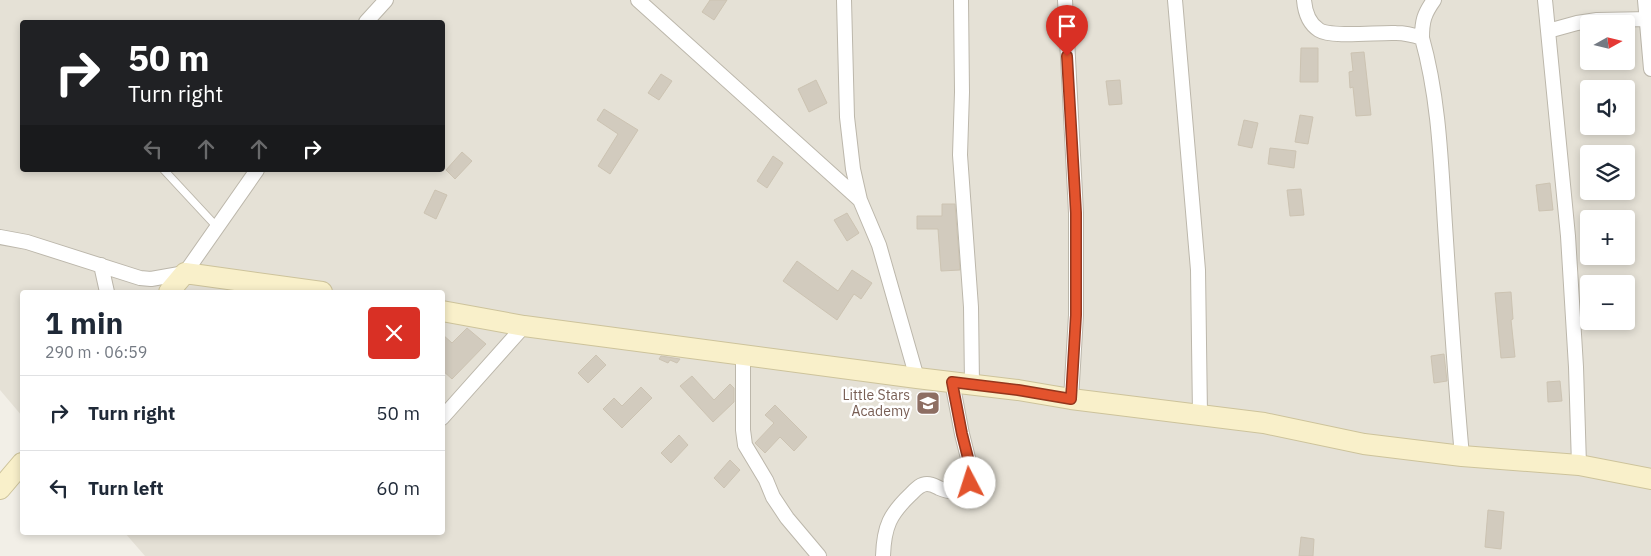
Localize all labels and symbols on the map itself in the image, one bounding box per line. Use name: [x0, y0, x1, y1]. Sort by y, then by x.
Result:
pin: [1046, 5, 1088, 56]
north arrow: [1580, 15, 1635, 70]
place label: Little Stars Academy: [843, 386, 910, 420]
school or university icon: Little Stars Academy: [915, 390, 941, 416]
position arrow: [943, 456, 995, 508]

